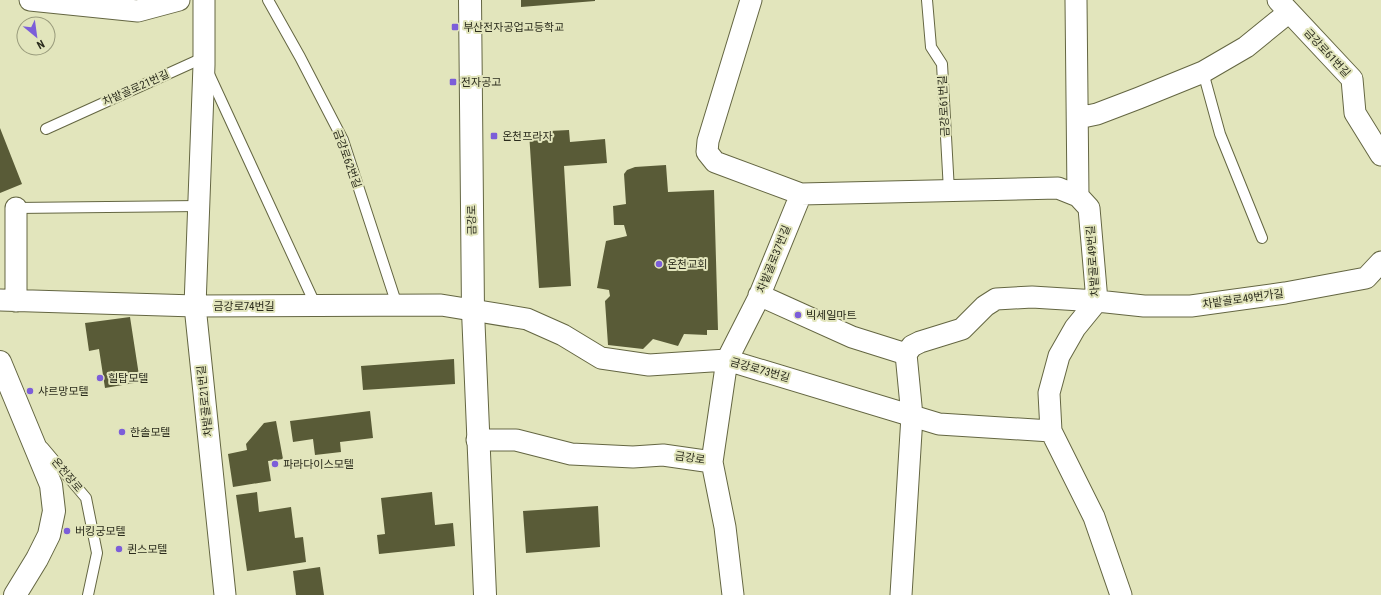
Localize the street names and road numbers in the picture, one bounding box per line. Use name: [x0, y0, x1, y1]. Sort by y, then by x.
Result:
street label: 금강로61번길: [1301, 26, 1353, 80]
street label: 차밭골로21번길: [101, 68, 171, 108]
street label: 금강로61번길: [936, 75, 952, 137]
street label: 금강로62번길: [330, 128, 364, 190]
street label: 금강로: [465, 205, 479, 235]
street label: 차밭골로37번길: [755, 223, 793, 295]
street label: 차밭골로49번길: [1084, 225, 1102, 297]
street label: 차밭골로49번가길: [1202, 287, 1284, 311]
street label: 금강로74번길: [213, 300, 275, 313]
street label: 금강로73번길: [729, 355, 791, 385]
street label: 차밭골로21번길: [195, 365, 215, 437]
street label: 금강로: [674, 449, 706, 467]
street label: 온천장로: [49, 455, 85, 495]

